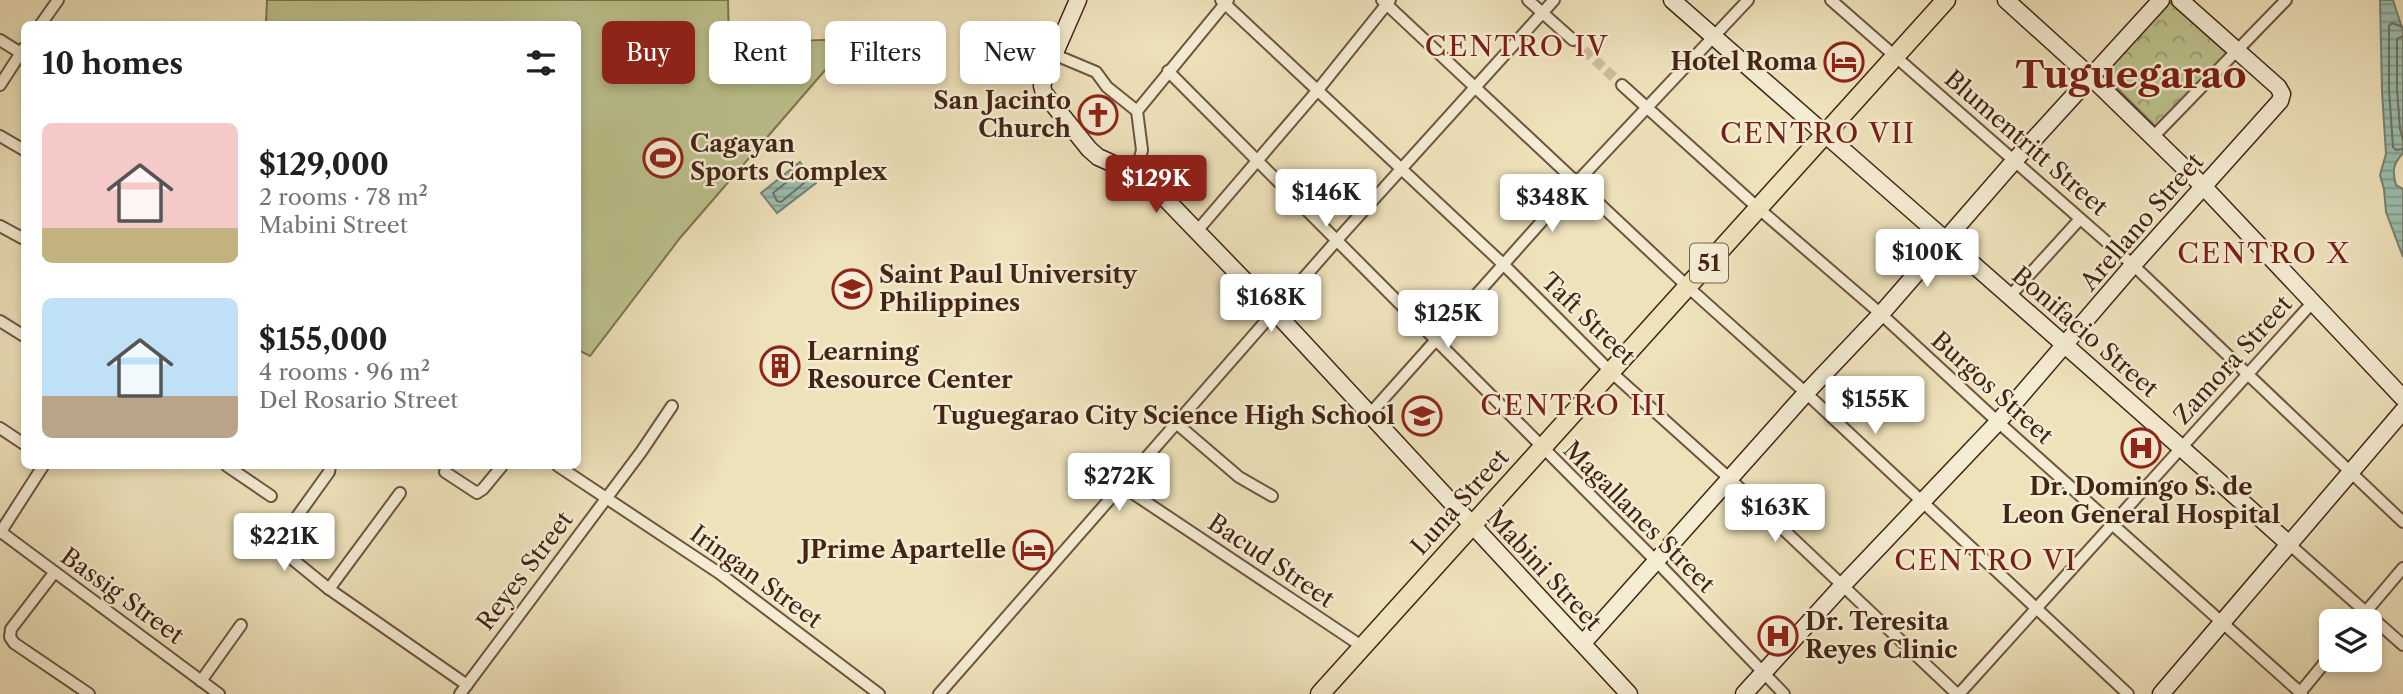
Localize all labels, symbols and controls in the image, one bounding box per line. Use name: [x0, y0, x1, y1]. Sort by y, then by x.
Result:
chip: Buy: [602, 21, 695, 84]
chip: Rent: [709, 21, 811, 84]
chip: Filters: [825, 21, 946, 84]
chip: New: [960, 21, 1060, 84]
district label: CENTRO IV: [1425, 29, 1609, 63]
hotel icon: Hotel Roma: [1823, 41, 1865, 83]
icon: filters: [522, 44, 560, 82]
text: 10 homes: [42, 45, 183, 82]
place label: Hotel Roma: [1671, 47, 1818, 76]
district label: Tuguegarao: [2015, 51, 2247, 98]
street label: Blumentritt Street: [1939, 64, 2114, 222]
place label: San Jacinto Church: [933, 86, 1072, 143]
church icon: San Jacinto Church: [1077, 94, 1119, 136]
district label: CENTRO VII: [1720, 116, 1916, 150]
place label: Cagayan Sports Complex: [690, 129, 888, 186]
sports icon: Cagayan Sports Complex: [642, 137, 684, 179]
text: $129,000: [259, 146, 389, 183]
street label: Arellano Street: [2074, 147, 2209, 297]
icon: home: [98, 151, 182, 235]
pin: $129K: [1107, 156, 1205, 215]
text: $129K: [1122, 164, 1190, 192]
pin: $146K: [1277, 170, 1375, 229]
pin: $348K: [1503, 174, 1601, 234]
text: $146K: [1292, 178, 1360, 206]
text: 2 rooms · 78 m²: [259, 183, 428, 211]
text: $348K: [1516, 183, 1588, 211]
text: Mabini Street: [259, 211, 408, 239]
pin: $100K: [1878, 230, 1976, 289]
district label: CENTRO X: [2177, 236, 2351, 270]
text: $100K: [1892, 238, 1962, 266]
road number: 51: [1690, 244, 1728, 282]
place label: Saint Paul University Philippines: [879, 260, 1138, 317]
street label: Bonifacio Street: [2006, 260, 2165, 403]
street label: Taft Street: [1535, 267, 1642, 371]
school or university icon: Saint Paul University Philippines: [831, 268, 873, 310]
pin: $168K: [1222, 274, 1320, 334]
text: $168K: [1236, 283, 1306, 311]
street label: Zamora Street: [2167, 289, 2298, 430]
pin: $125K: [1399, 290, 1497, 350]
text: $125K: [1414, 299, 1482, 327]
text: $155,000: [259, 321, 388, 358]
street label: Burgos Street: [1926, 325, 2060, 450]
icon: home: [98, 326, 182, 410]
place label: Learning Resource Center: [807, 337, 1013, 394]
building icon: Learning Resource Center: [759, 345, 801, 387]
text: 4 rooms · 96 m²: [259, 358, 430, 386]
pin: $155K: [1826, 376, 1924, 436]
text: $155K: [1842, 385, 1908, 413]
text: Del Rosario Street: [259, 386, 458, 414]
district label: CENTRO III: [1480, 388, 1668, 422]
school or university icon: Tuguegarao City Science High School: [1401, 395, 1443, 437]
place label: Tuguegarao City Science High School: [933, 401, 1395, 430]
hospital icon: Dr. Domingo S. de Leon General Hospital: [2120, 427, 2162, 469]
street label: Magallanes Street: [1558, 435, 1721, 599]
street label: Luna Street: [1405, 442, 1515, 561]
pin: $272K: [1070, 454, 1168, 513]
text: $272K: [1084, 462, 1154, 490]
place label: Dr. Domingo S. de Leon General Hospital: [2002, 472, 2280, 529]
pin: $163K: [1726, 484, 1824, 544]
text: $163K: [1741, 493, 1809, 521]
street label: Mabini Street: [1481, 503, 1608, 637]
street label: Reyes Street: [470, 505, 579, 636]
street label: Bacud Street: [1203, 508, 1340, 614]
pin: $221K: [235, 514, 333, 573]
street label: Iringan Street: [685, 519, 828, 635]
text: $221K: [250, 522, 318, 550]
hotel icon: JPrime Apartelle: [1012, 529, 1054, 571]
place label: JPrime Apartelle: [797, 535, 1006, 564]
street label: Bassig Street: [55, 541, 190, 650]
district label: CENTRO VI: [1894, 543, 2078, 577]
place label: Dr. Teresita Reyes Clinic: [1805, 607, 1957, 664]
map controls: [2319, 609, 2382, 672]
button: layers: [2319, 609, 2382, 672]
hospital icon: Dr. Teresita Reyes Clinic: [1757, 615, 1799, 657]

